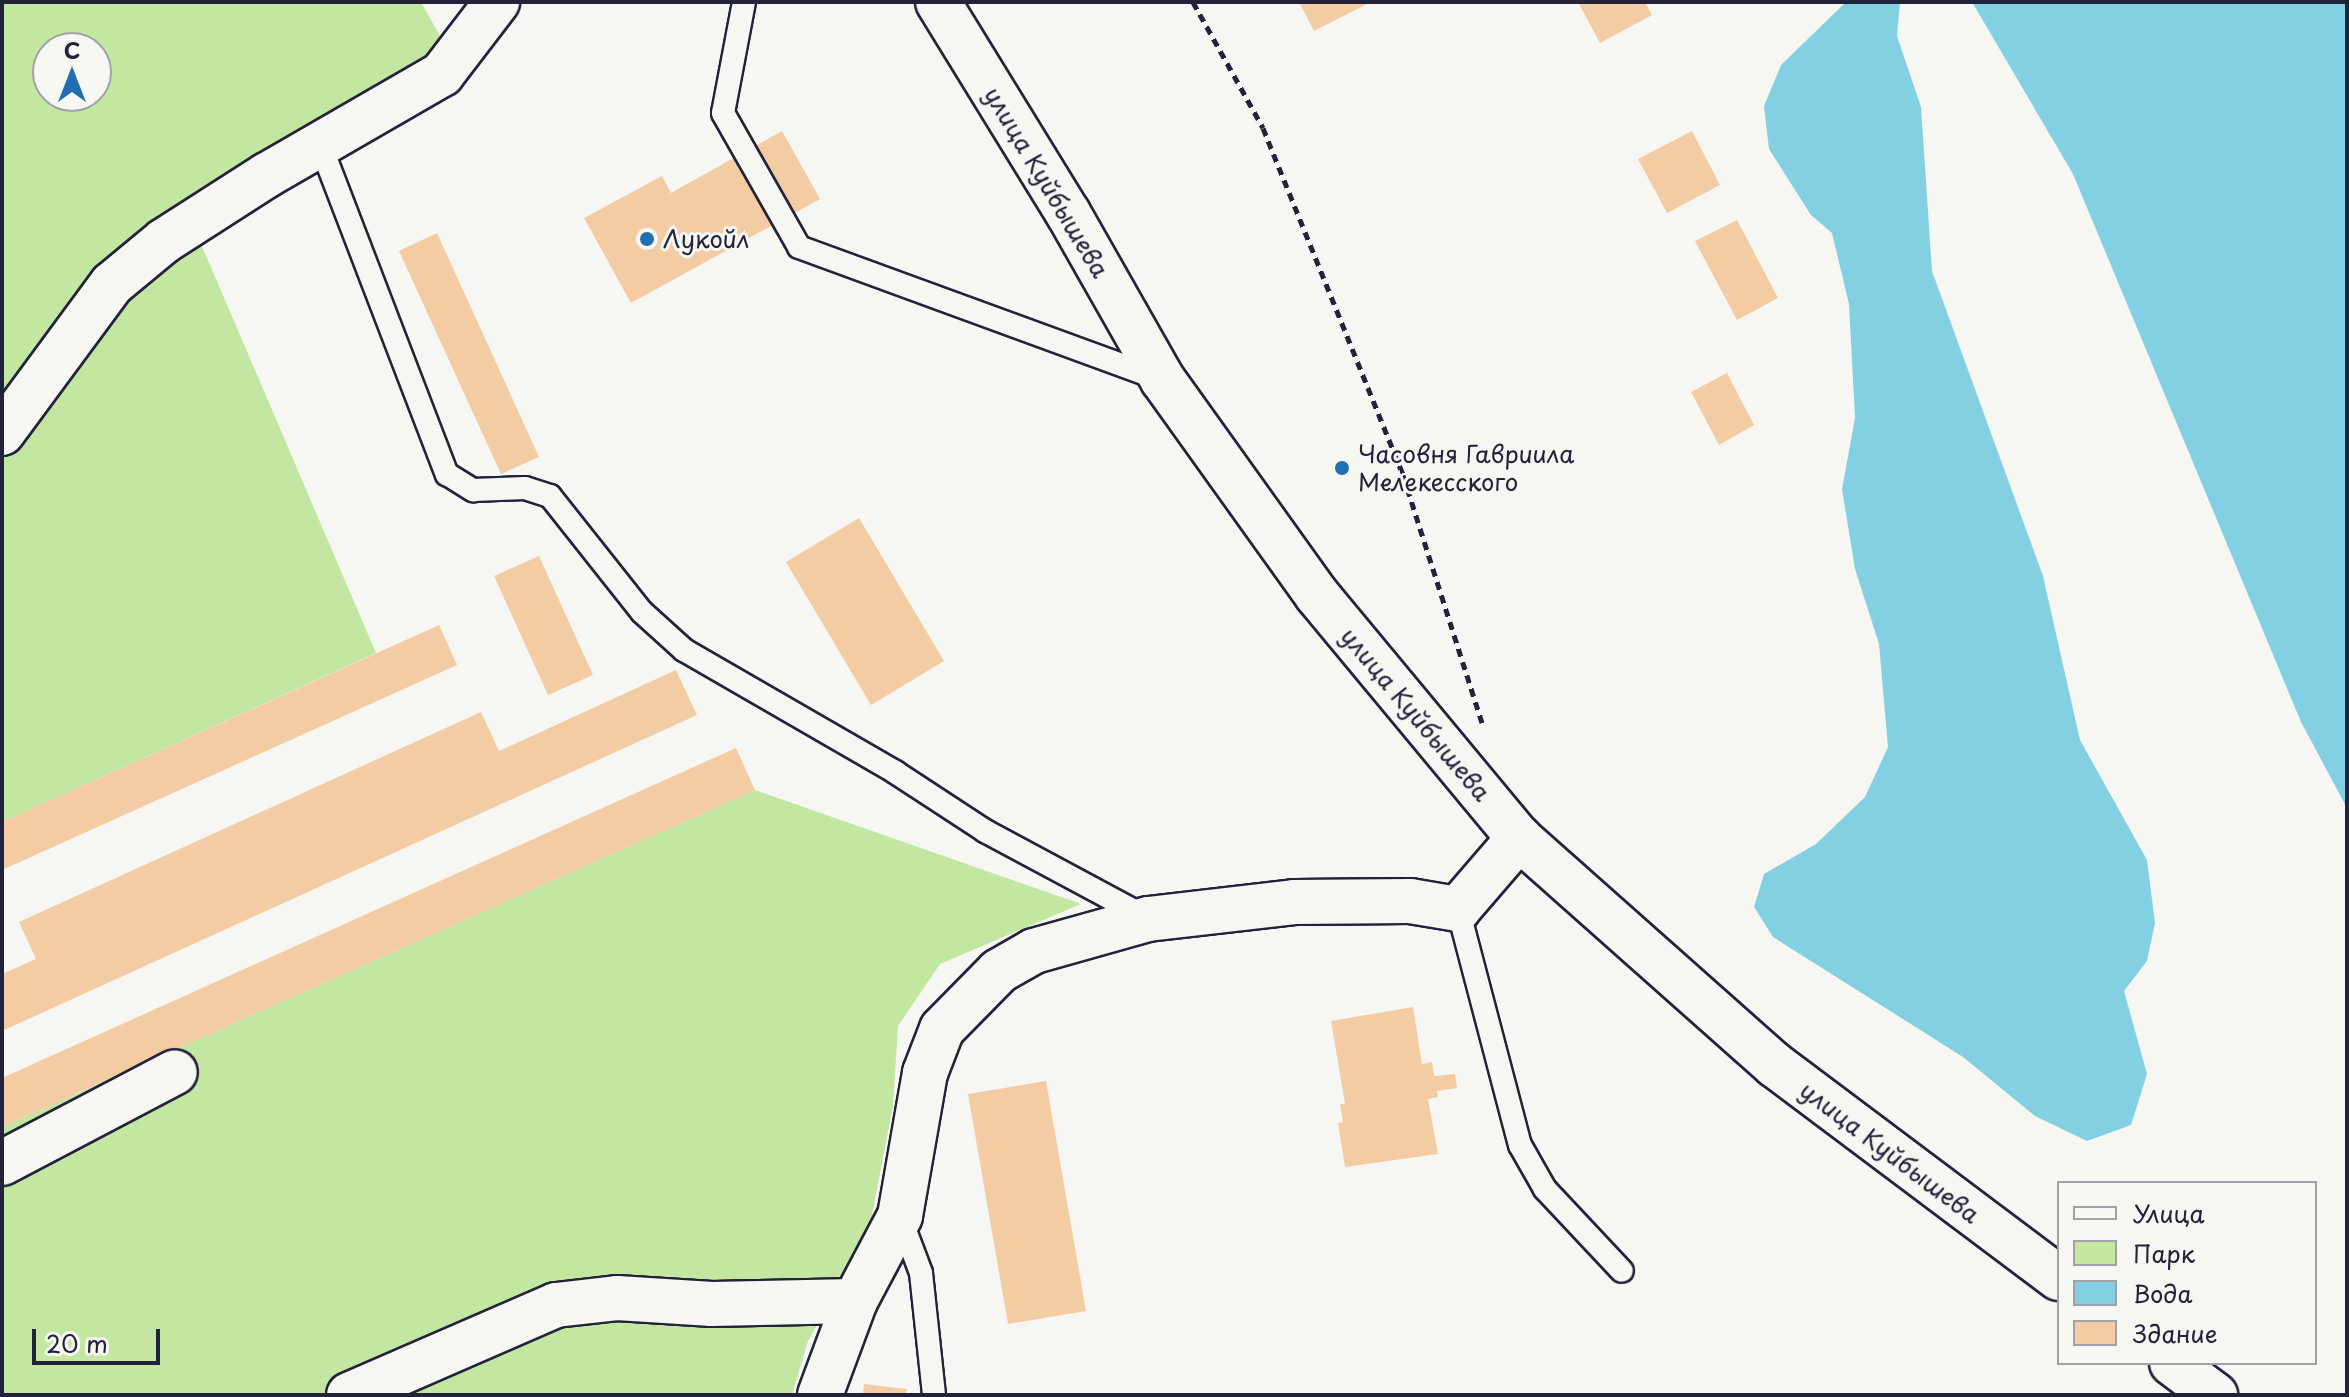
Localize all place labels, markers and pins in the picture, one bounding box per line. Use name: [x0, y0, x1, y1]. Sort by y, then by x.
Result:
place label: Лукойл: [663, 225, 749, 253]
marker: Лукойл: [638, 230, 656, 248]
place label: Часовня Гавриила Мелекесского: [1358, 440, 1575, 496]
marker: Часовня Гавриила Мелекесского: [1333, 459, 1351, 477]

